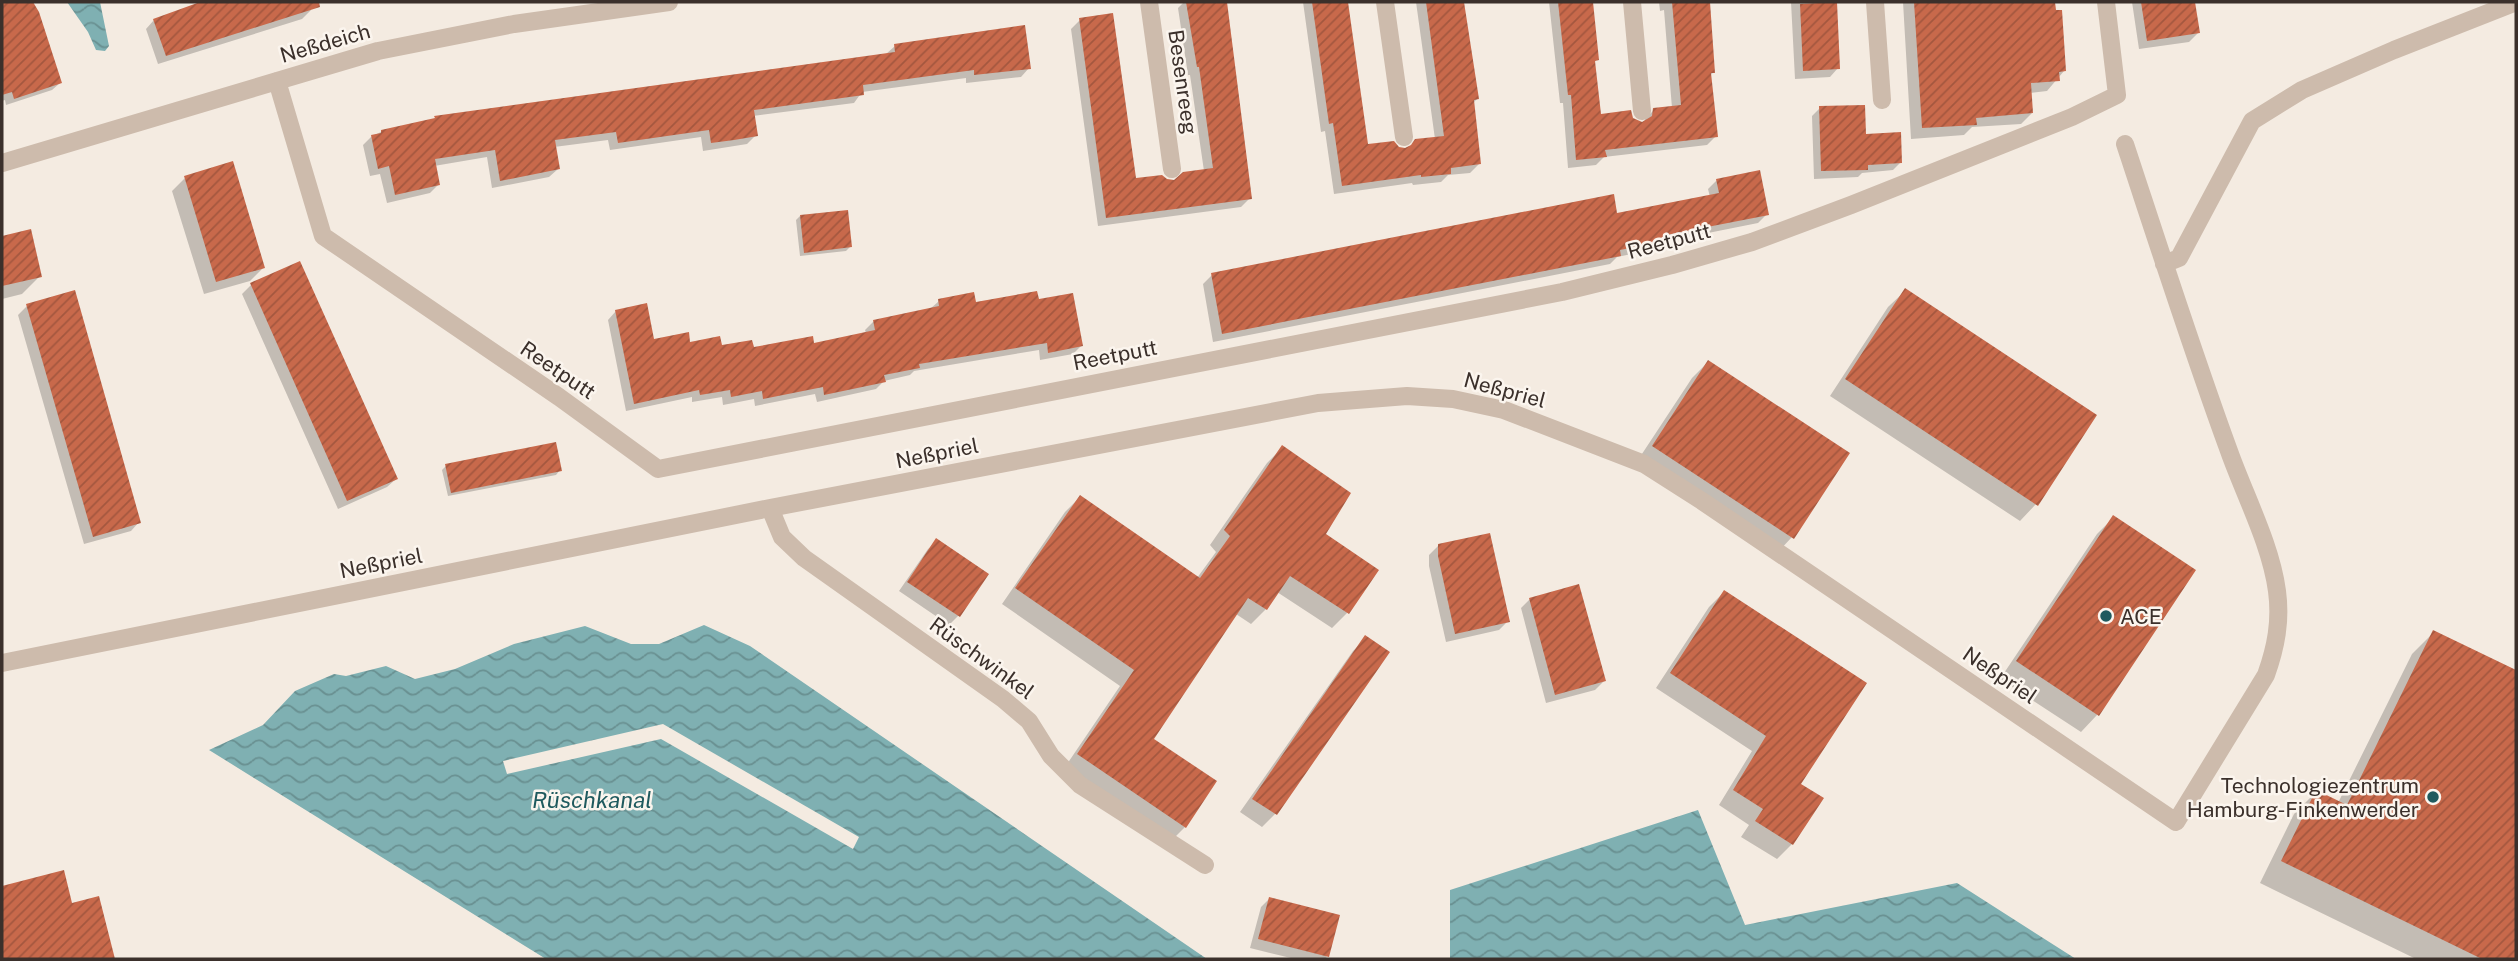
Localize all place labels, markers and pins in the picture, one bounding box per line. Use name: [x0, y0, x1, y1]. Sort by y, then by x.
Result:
place label: ACE: [2120, 604, 2162, 629]
marker: ACE: [2098, 608, 2114, 624]
place label: Technologiezentrum Hamburg-Finkenwerder: [2187, 773, 2419, 822]
marker: Technologiezentrum Hamburg-Finkenwerder: [2425, 789, 2441, 805]

